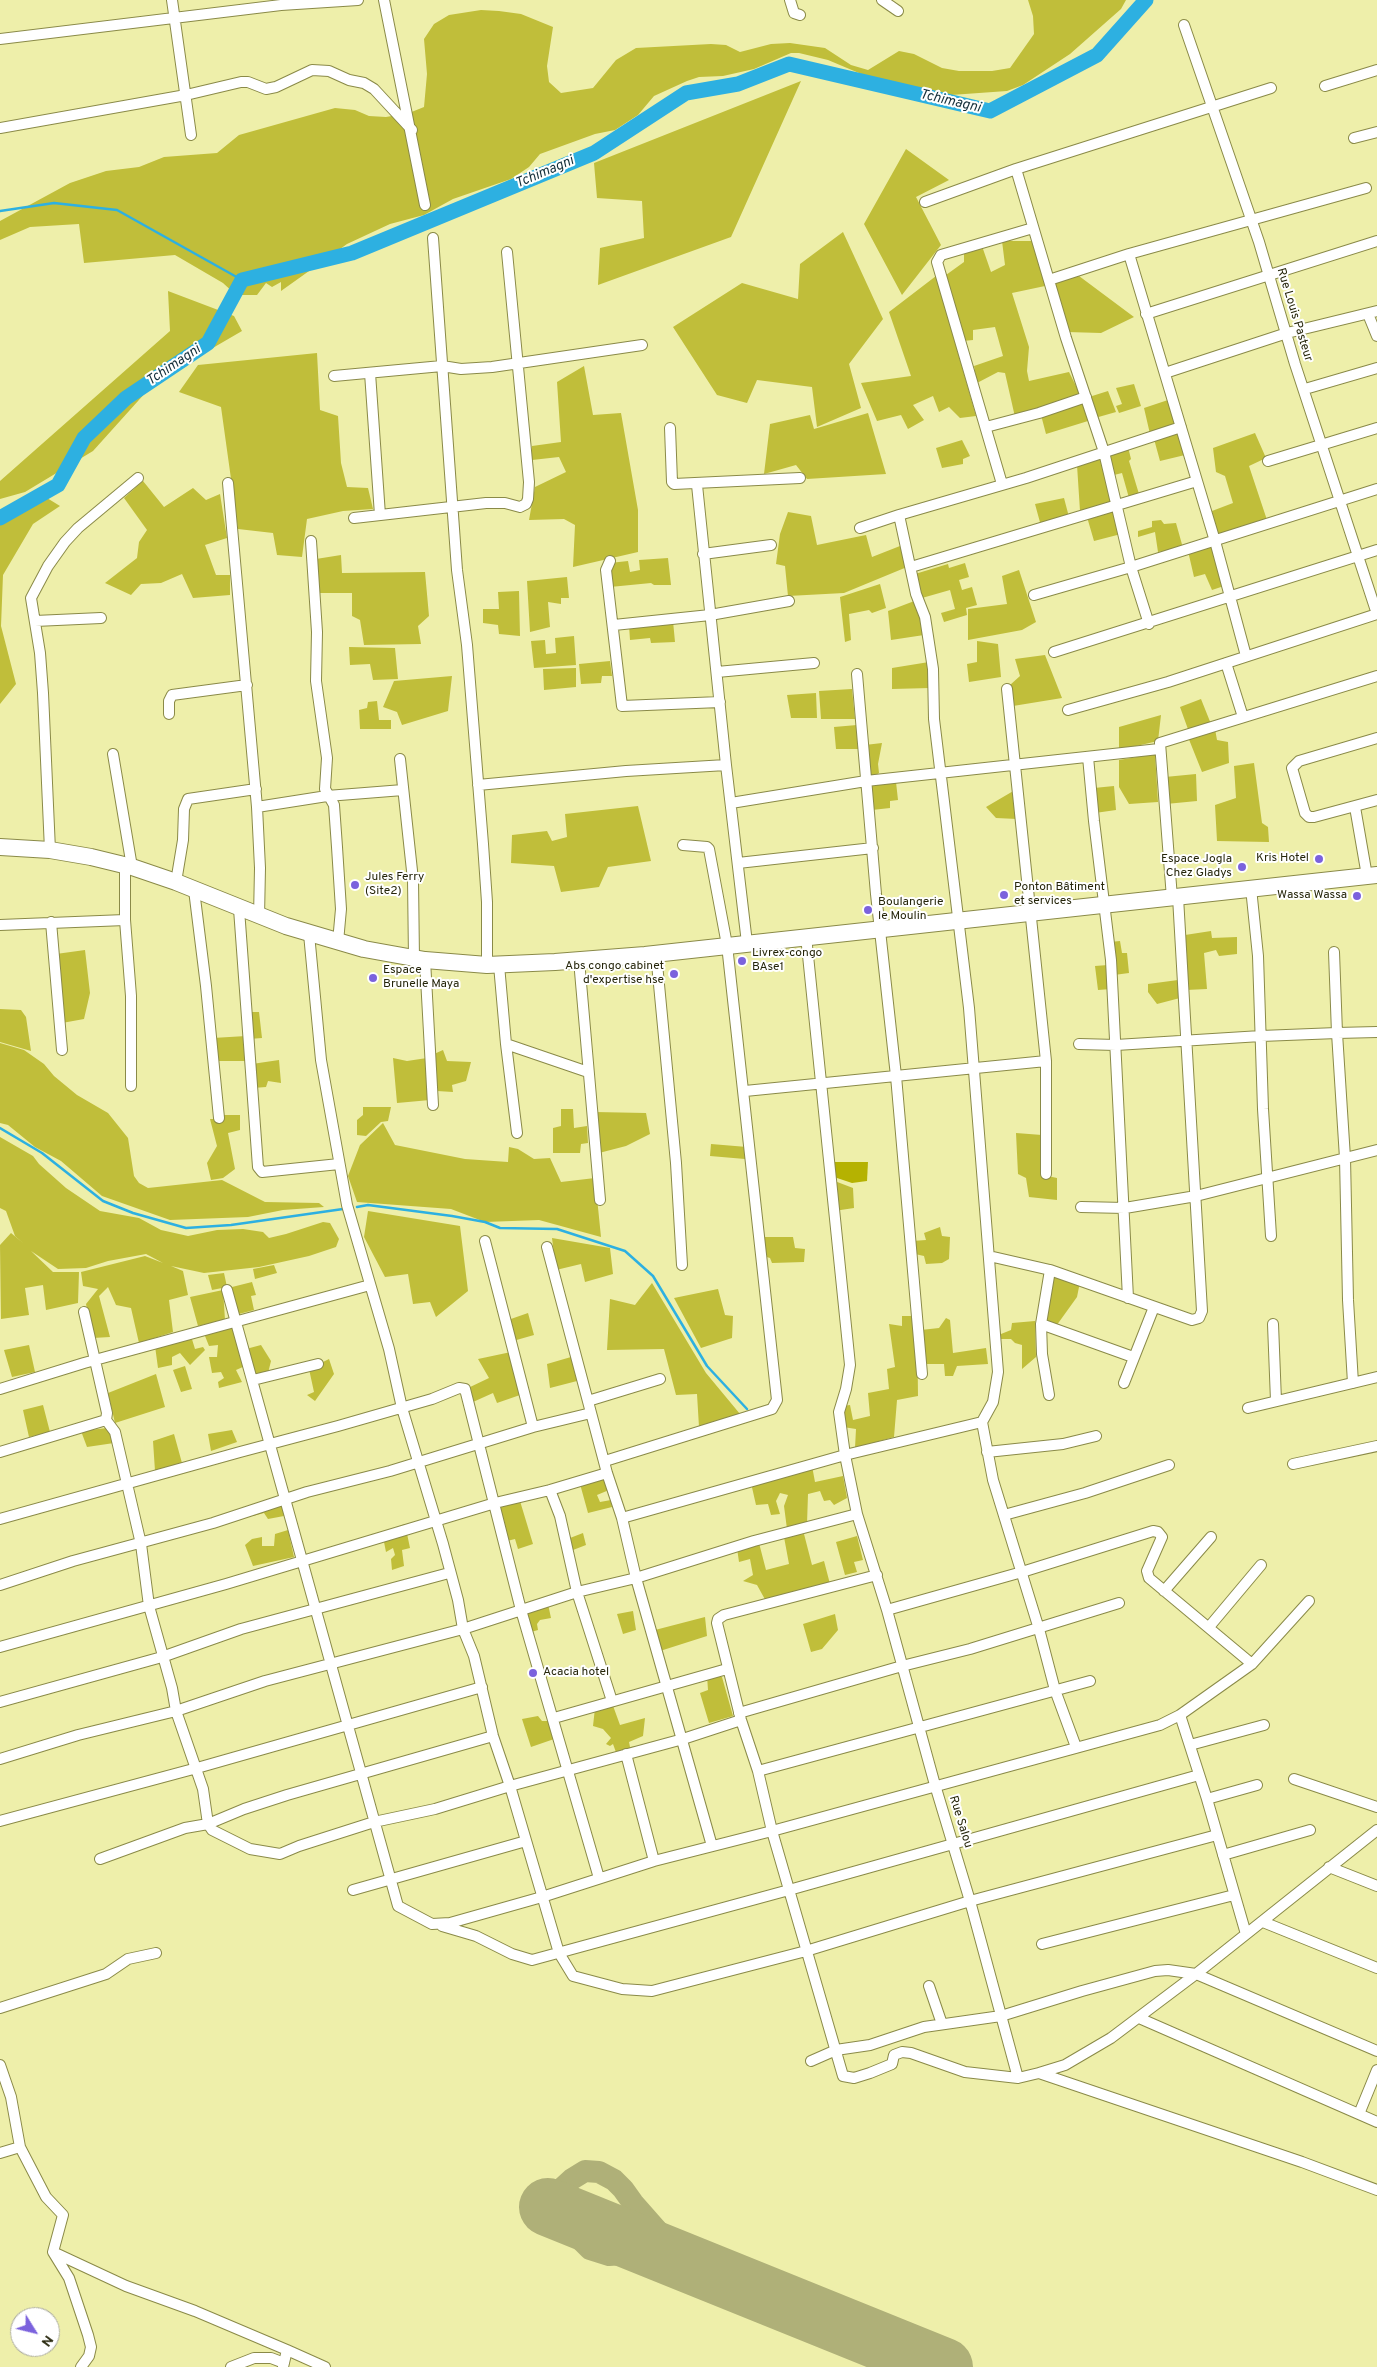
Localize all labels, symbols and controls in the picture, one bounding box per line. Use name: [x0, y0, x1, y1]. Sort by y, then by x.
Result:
water label: Tchimagni: [918, 87, 982, 117]
water label: Tchimagni: [513, 153, 577, 193]
street label: Rue Louis Pasteur: [1273, 267, 1315, 363]
water label: Tchimagni: [144, 342, 204, 390]
place label: Kris Hotel: [1256, 852, 1309, 866]
place label: Espace Jogla Chez Gladys: [1161, 853, 1232, 881]
marker: Kris Hotel: [1313, 853, 1325, 865]
marker: Espace Jogla Chez Gladys: [1236, 861, 1248, 873]
place label: Jules Ferry (Site2): [365, 871, 424, 899]
marker: Jules Ferry (Site2): [349, 879, 361, 891]
place label: Ponton Bâtiment et services: [1014, 881, 1105, 909]
marker: Ponton Bâtiment et services: [998, 889, 1010, 901]
place label: Wassa Wassa: [1277, 889, 1347, 903]
marker: Wassa Wassa: [1351, 890, 1363, 902]
place label: Boulangerie le Moulin: [878, 896, 943, 924]
marker: Boulangerie le Moulin: [862, 904, 874, 916]
place label: Livrex-congo BAse1: [752, 947, 822, 975]
marker: Livrex-congo BAse1: [736, 955, 748, 967]
place label: Abs congo cabinet d'expertise hse: [565, 960, 664, 988]
place label: Espace Brunelle Maya: [383, 964, 459, 992]
marker: Abs congo cabinet d'expertise hse: [668, 968, 680, 980]
marker: Espace Brunelle Maya: [367, 972, 379, 984]
place label: Acacia hotel: [543, 1666, 609, 1680]
marker: Acacia hotel: [527, 1667, 539, 1679]
street label: Rue Salou: [945, 1794, 975, 1850]
north arrow: [10, 2307, 60, 2357]
text: N: [37, 2331, 57, 2350]

